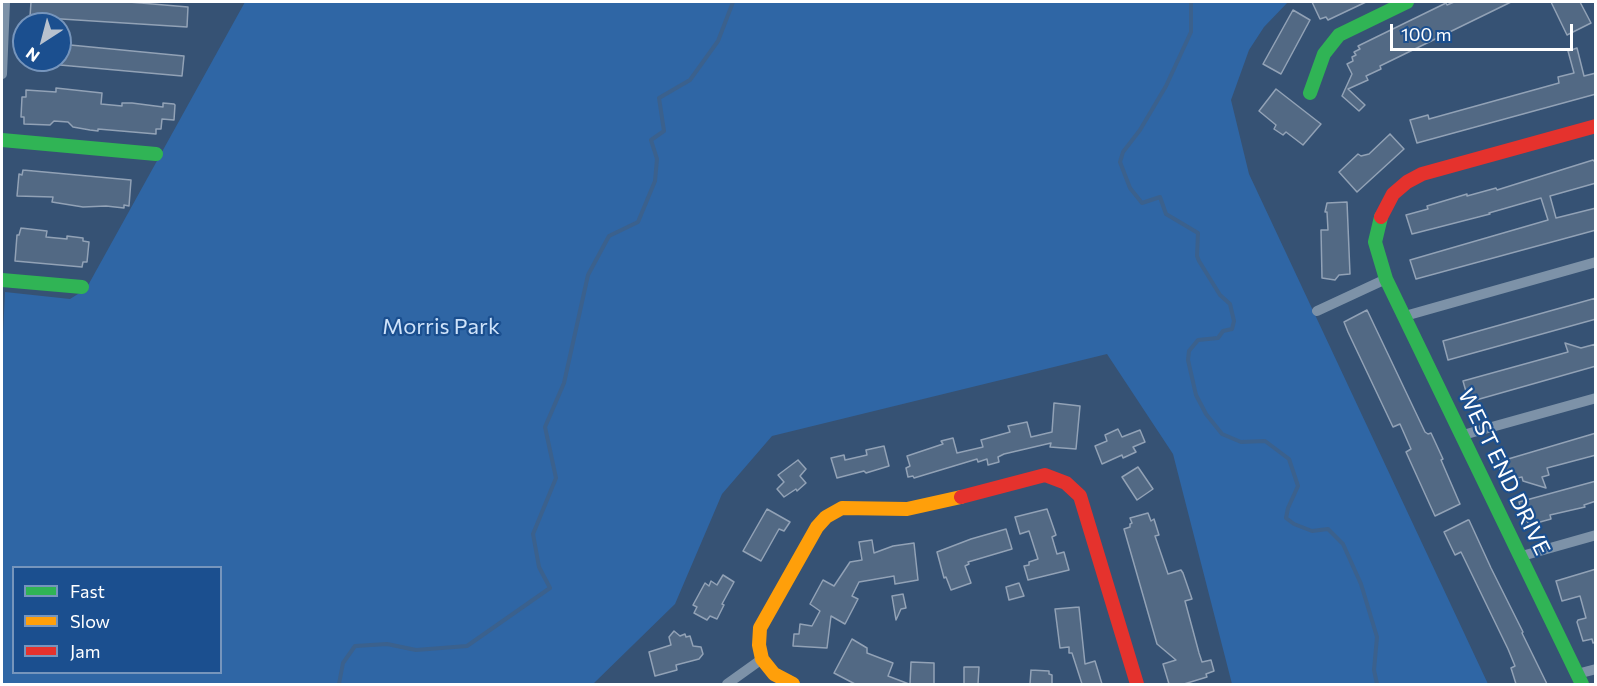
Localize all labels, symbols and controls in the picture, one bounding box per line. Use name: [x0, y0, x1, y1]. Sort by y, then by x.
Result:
north arrow: [12, 12, 72, 72]
scale bar: [1393, 12, 1576, 50]
text: 100 m: [1401, 23, 1451, 45]
text: N: [22, 44, 43, 67]
park label: Morris Park: [382, 314, 500, 340]
street label: WEST END DRIVE: [1452, 385, 1556, 559]
legend: [12, 566, 222, 674]
text: Fast: [70, 580, 105, 602]
text: Slow: [70, 610, 110, 632]
text: Jam: [70, 640, 100, 662]

